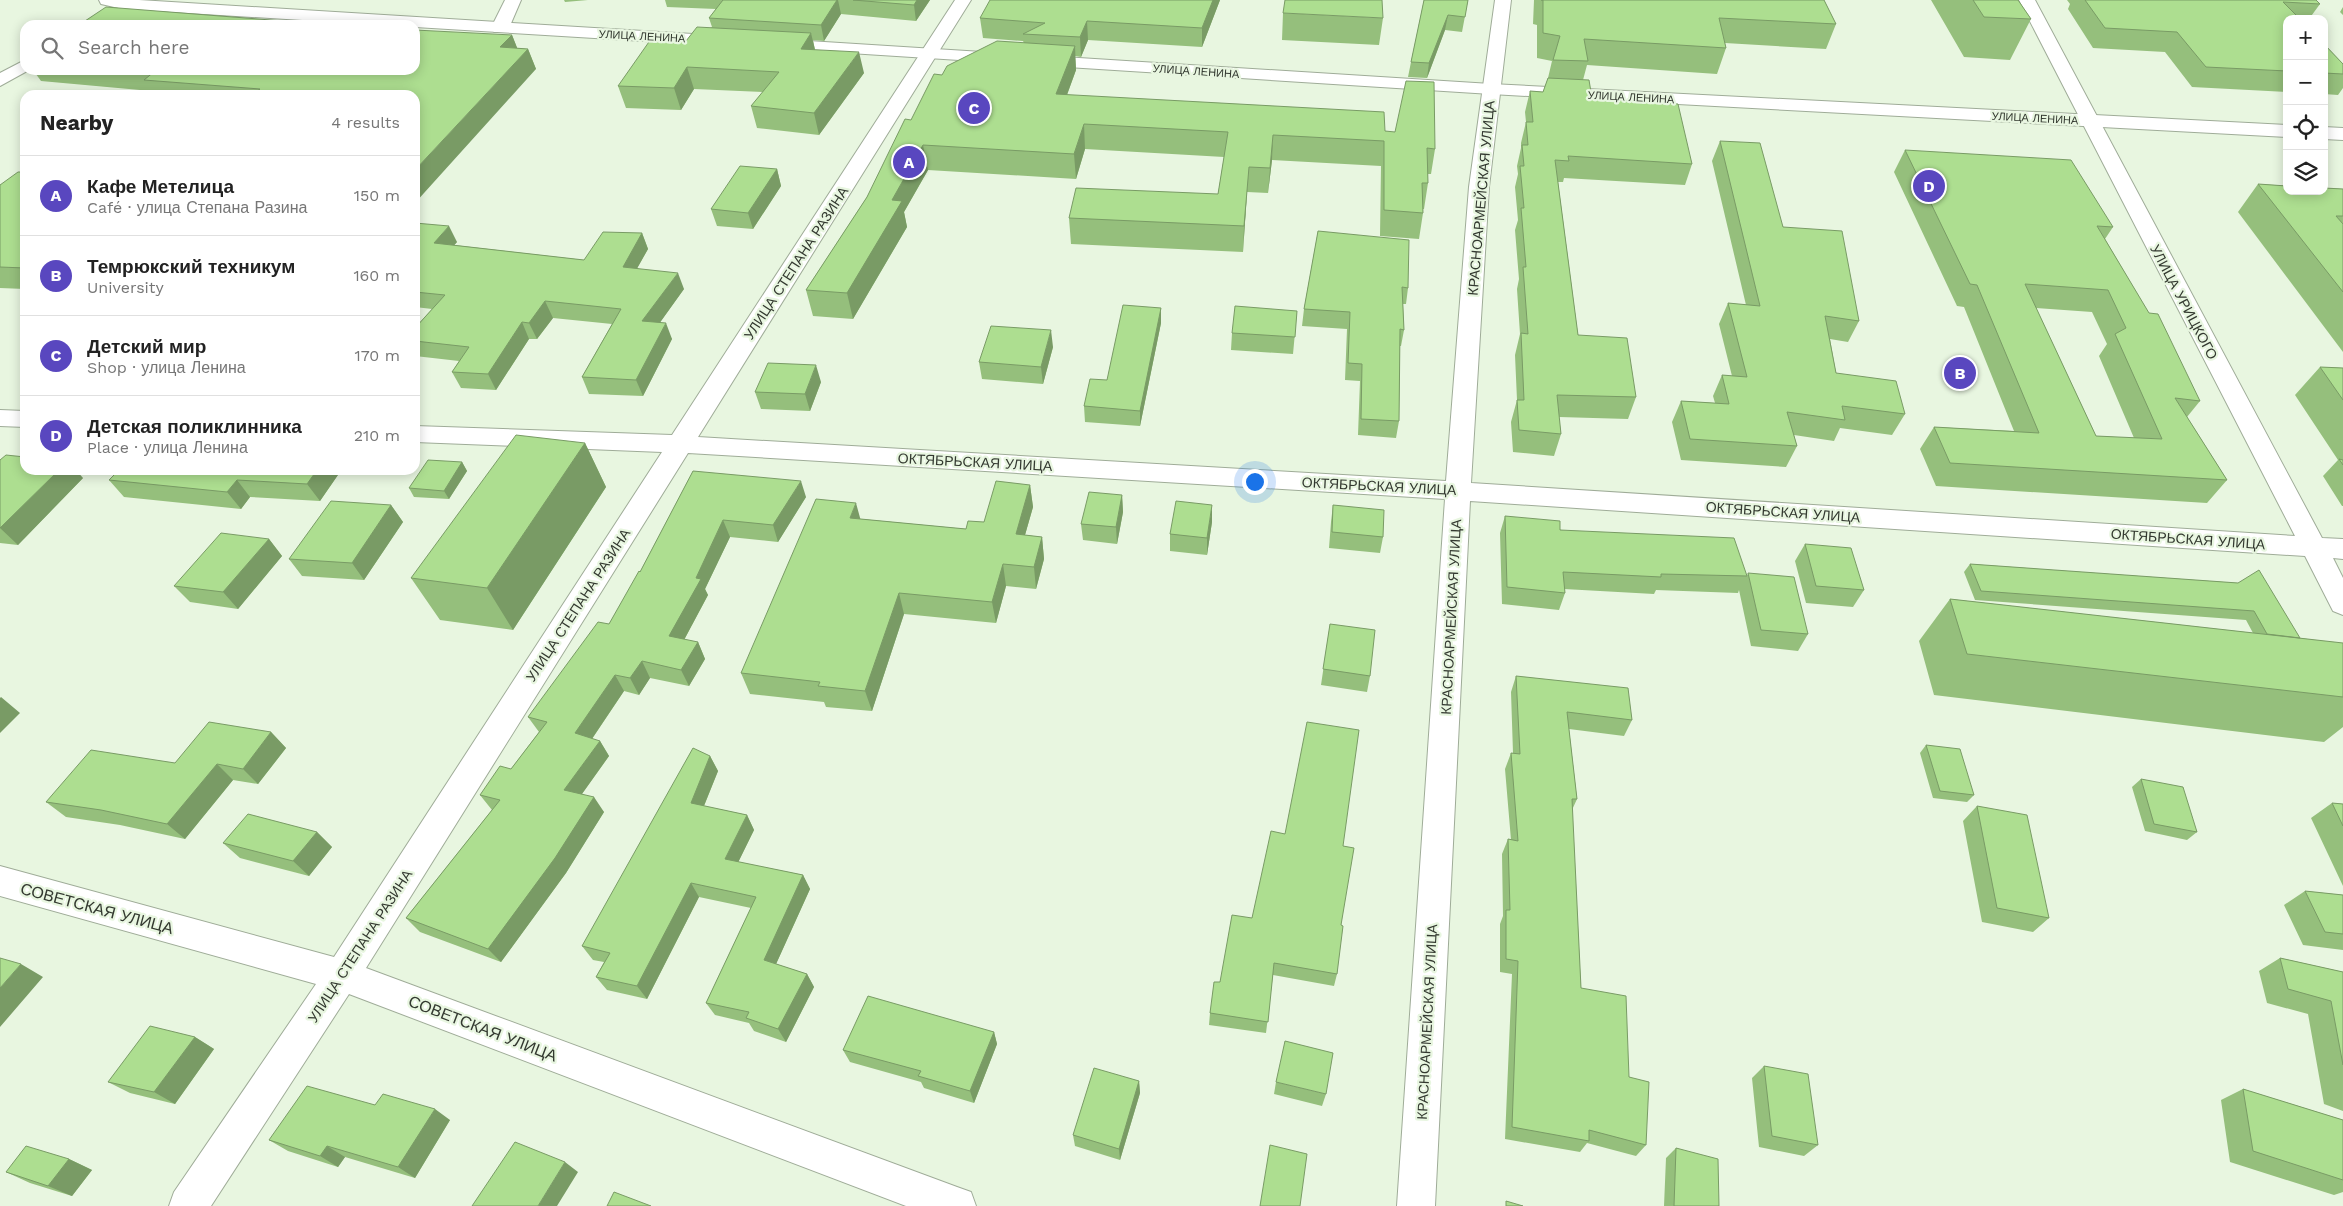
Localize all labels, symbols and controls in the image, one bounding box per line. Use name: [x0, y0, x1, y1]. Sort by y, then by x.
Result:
map controls: [2283, 15, 2328, 195]
button: +: [2283, 15, 2328, 60]
search box: [20, 20, 420, 75]
street label: УЛИЦА ЛЕНИНА: [598, 28, 686, 45]
icon: search: [38, 34, 66, 62]
text: Search here: [78, 36, 189, 59]
button: −: [2283, 60, 2328, 105]
street label: УЛИЦА ЛЕНИНА: [1152, 62, 1240, 81]
pin: C: [958, 89, 990, 127]
street label: УЛИЦА ЛЕНИНА: [1587, 89, 1675, 106]
street label: КРАСНОАРМЕЙСКАЯ УЛИЦА: [1463, 99, 1498, 296]
button: locate: [2283, 105, 2328, 150]
text: Nearby: [40, 110, 113, 135]
street label: УЛИЦА ЛЕНИНА: [1991, 110, 2079, 127]
text: 4 results: [331, 113, 400, 132]
pin: A: [893, 143, 925, 181]
button: layers: [2283, 150, 2328, 195]
pin: D: [1913, 167, 1945, 205]
text: Кафе Метелица: [87, 175, 234, 198]
street label: УЛИЦА СТЕПАНА РАЗИНА: [741, 183, 852, 342]
text: A: [51, 186, 61, 205]
text: 150 m: [354, 186, 400, 205]
text: Café · улица Степана Разина: [87, 198, 307, 217]
street label: УЛИЦА УРИЦКОГО: [2147, 242, 2221, 362]
text: Темрюкский техникум: [87, 255, 295, 278]
text: B: [51, 266, 61, 285]
text: 160 m: [353, 266, 400, 285]
text: University: [87, 278, 164, 297]
text: Детский мир: [87, 335, 206, 358]
text: C: [51, 346, 61, 365]
text: 170 m: [354, 346, 400, 365]
pin: B: [1944, 354, 1976, 392]
text: Shop · улица Ленина: [87, 358, 246, 377]
text: Детская поликлинника: [87, 415, 302, 438]
text: D: [50, 426, 62, 445]
text: 210 m: [354, 426, 400, 445]
text: Place · улица Ленина: [87, 438, 248, 457]
street label: ОКТЯБРЬСКАЯ УЛИЦА: [897, 450, 1053, 474]
your location: [1242, 469, 1268, 495]
street label: ОКТЯБРЬСКАЯ УЛИЦА: [1301, 474, 1457, 498]
street label: ОКТЯБРЬСКАЯ УЛИЦА: [1705, 499, 1861, 525]
street label: КРАСНОАРМЕЙСКАЯ УЛИЦА: [1437, 518, 1464, 715]
street label: УЛИЦА СТЕПАНА РАЗИНА: [523, 525, 634, 684]
street label: ОКТЯБРЬСКАЯ УЛИЦА: [2110, 526, 2266, 552]
street label: УЛИЦА СТЕПАНА РАЗИНА: [305, 866, 416, 1025]
street label: СОВЕТСКАЯ УЛИЦА: [18, 879, 176, 938]
street label: КРАСНОАРМЕЙСКАЯ УЛИЦА: [1413, 923, 1440, 1120]
street label: СОВЕТСКАЯ УЛИЦА: [406, 991, 560, 1066]

